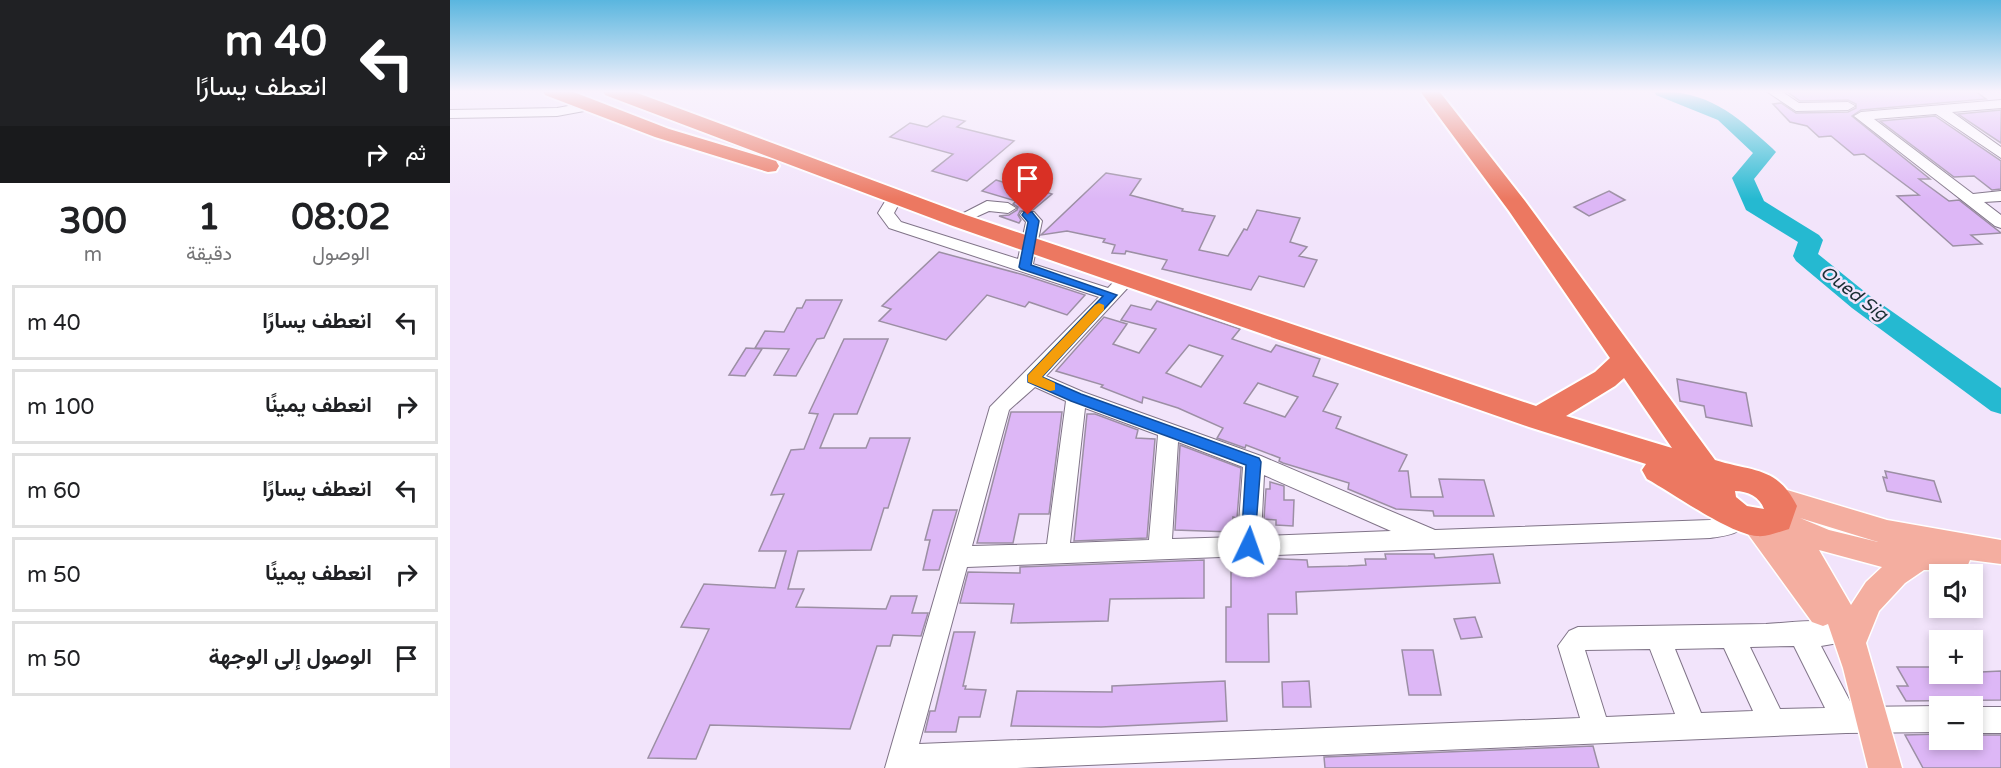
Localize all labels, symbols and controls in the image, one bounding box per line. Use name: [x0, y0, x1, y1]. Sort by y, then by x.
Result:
text: 40 m: [225, 16, 327, 67]
icon: left: [348, 24, 426, 102]
text: انعطف يسارًا: [195, 70, 327, 103]
icon: right: [360, 138, 393, 171]
text: ثم: [405, 140, 426, 166]
pin: [1002, 153, 1053, 215]
icon: arrive: [1011, 162, 1044, 195]
text: 1: [198, 196, 220, 239]
text: 08:02: [291, 196, 391, 239]
text: 300: [59, 200, 127, 243]
text: دقيقة: [186, 242, 232, 266]
text: الوصول: [312, 242, 370, 266]
text: m: [84, 243, 102, 267]
water label: Oued Sig: [1816, 261, 1893, 326]
icon: left: [390, 306, 423, 339]
text: انعطف يسارًا: [262, 308, 372, 334]
text: 40 m: [27, 310, 81, 336]
icon: right: [390, 390, 423, 423]
text: انعطف يمينًا: [265, 392, 372, 418]
text: 100 m: [27, 394, 94, 420]
icon: left: [390, 474, 423, 507]
text: انعطف يسارًا: [262, 476, 372, 502]
text: 60 m: [27, 478, 81, 504]
position arrow: [1217, 514, 1281, 578]
icon: right: [390, 558, 423, 591]
text: انعطف يمينًا: [265, 560, 372, 586]
text: 50 m: [27, 562, 81, 588]
map controls: [1929, 564, 1983, 750]
button: sound: [1929, 564, 1983, 618]
button: +: [1929, 630, 1983, 684]
icon: arrive: [390, 642, 423, 675]
text: الوصول إلى الوجهة: [208, 644, 372, 670]
text: 50 m: [27, 646, 81, 672]
button: −: [1929, 696, 1983, 750]

